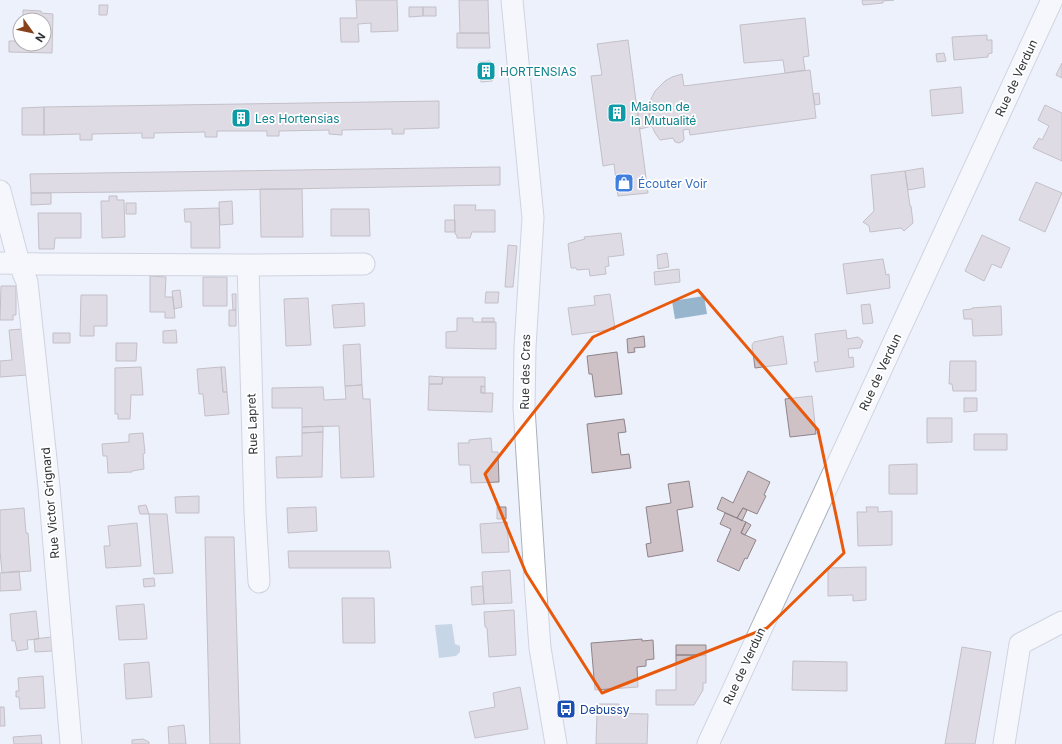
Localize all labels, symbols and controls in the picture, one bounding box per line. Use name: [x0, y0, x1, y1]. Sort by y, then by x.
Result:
north arrow: [12, 12, 52, 52]
text: N: [32, 30, 49, 45]
street label: Rue de Verdun: [992, 37, 1040, 119]
building icon: HORTENSIAS: [475, 60, 497, 82]
place label: HORTENSIAS: [500, 64, 577, 79]
place label: Maison de la Mutualité: [631, 99, 696, 128]
building icon: Maison de la Mutualité: [606, 102, 628, 124]
building icon: Les Hortensias: [230, 107, 252, 129]
place label: Les Hortensias: [255, 111, 340, 126]
shop icon: Écouter Voir: [613, 172, 635, 194]
place label: Écouter Voir: [638, 176, 708, 191]
street label: Rue de Verdun: [856, 331, 904, 413]
street label: Rue des Cras: [517, 334, 533, 410]
street label: Rue Lapret: [243, 393, 261, 455]
street label: Rue Victor Grignard: [38, 447, 62, 559]
street label: Rue de Verdun: [720, 625, 768, 707]
bus stop icon: Debussy: [555, 698, 577, 720]
place label: Debussy: [580, 702, 630, 717]

